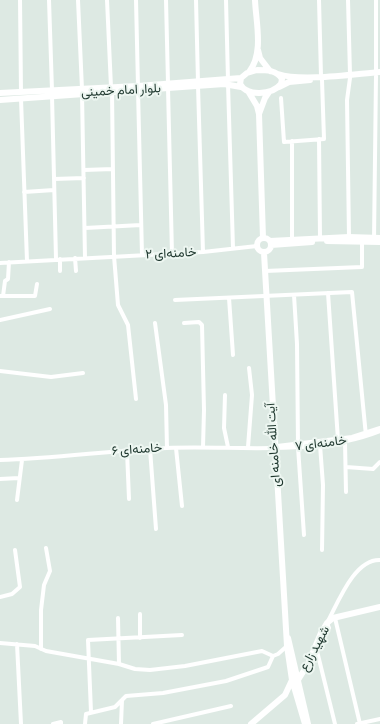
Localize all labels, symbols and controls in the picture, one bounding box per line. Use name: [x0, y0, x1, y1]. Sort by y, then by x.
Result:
street label: بلوار امام خمینی: [81, 81, 161, 101]
street label: خامنه‌ای ۲: [145, 245, 197, 263]
street label: آیت الله خامنه ای: [263, 403, 285, 487]
street label: خامنه‌ای ۷: [294, 433, 348, 455]
street label: خامنه‌ای ۶: [111, 440, 163, 460]
street label: شهید زارع: [296, 623, 334, 675]

